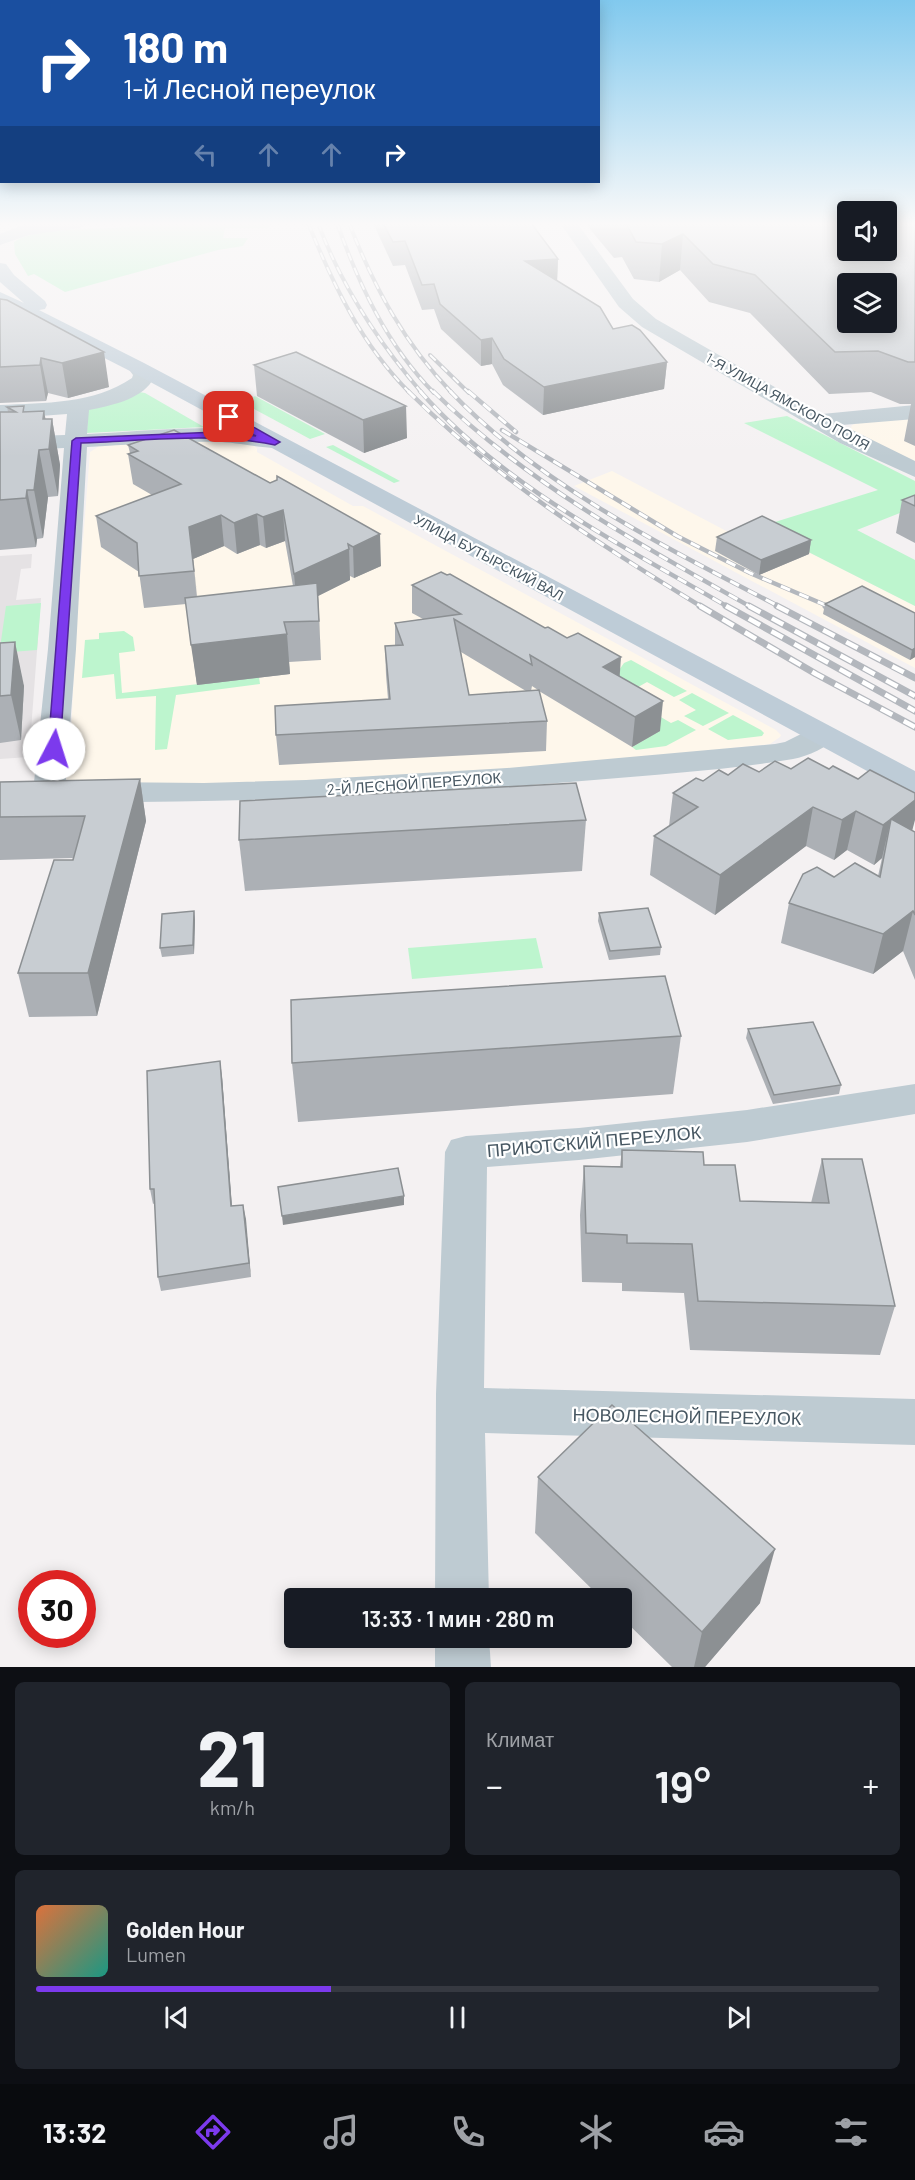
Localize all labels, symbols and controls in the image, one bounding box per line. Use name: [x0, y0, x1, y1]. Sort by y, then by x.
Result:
text: 180 m: [123, 21, 228, 71]
icon: right: [24, 24, 102, 102]
text: 1-й Лесной переулок: [123, 72, 375, 104]
icon: left: [189, 138, 222, 171]
icon: ahead: [252, 138, 285, 171]
icon: ahead: [315, 138, 348, 171]
icon: right: [378, 138, 411, 171]
map controls: [837, 201, 897, 333]
button: sound: [837, 201, 897, 261]
button: layers: [837, 273, 897, 333]
street label: 1-Я УЛИЦА ЯМСКОГО ПОЛЯ: [703, 349, 873, 453]
pin: [203, 391, 254, 442]
icon: arrive: [212, 400, 245, 433]
street label: УЛИЦА БУТЫРСКИЙ ВАЛ: [411, 510, 567, 604]
position arrow: [22, 717, 86, 781]
street label: 2-Й ЛЕСНОЙ ПЕРЕУЛОК: [326, 768, 502, 798]
street label: ПРИЮТСКИЙ ПЕРЕУЛОК: [486, 1121, 703, 1161]
street label: НОВОЛЕСНОЙ ПЕРЕУЛОК: [572, 1403, 802, 1429]
speed limit sign: 30: [18, 1570, 96, 1648]
text: 13:33 · 1 мин · 280 m: [362, 1605, 554, 1631]
text: 21: [197, 1709, 268, 1803]
text: Климат: [486, 1727, 554, 1751]
text: 19°: [654, 1758, 711, 1812]
text: −: [486, 1765, 503, 1805]
text: +: [863, 1765, 879, 1805]
text: km/h: [210, 1795, 255, 1819]
text: Golden Hour: [126, 1916, 244, 1942]
text: Lumen: [126, 1942, 186, 1966]
icon: previous: [160, 2001, 193, 2034]
icon: pause: [441, 2001, 474, 2034]
icon: next: [722, 2001, 755, 2034]
icon: directions: [192, 2111, 234, 2153]
icon: music: [320, 2111, 362, 2153]
icon: phone: [447, 2111, 489, 2153]
icon: climate: [575, 2111, 617, 2153]
icon: car: [703, 2111, 745, 2153]
icon: filters: [830, 2111, 872, 2153]
text: 13:32: [43, 2116, 106, 2148]

